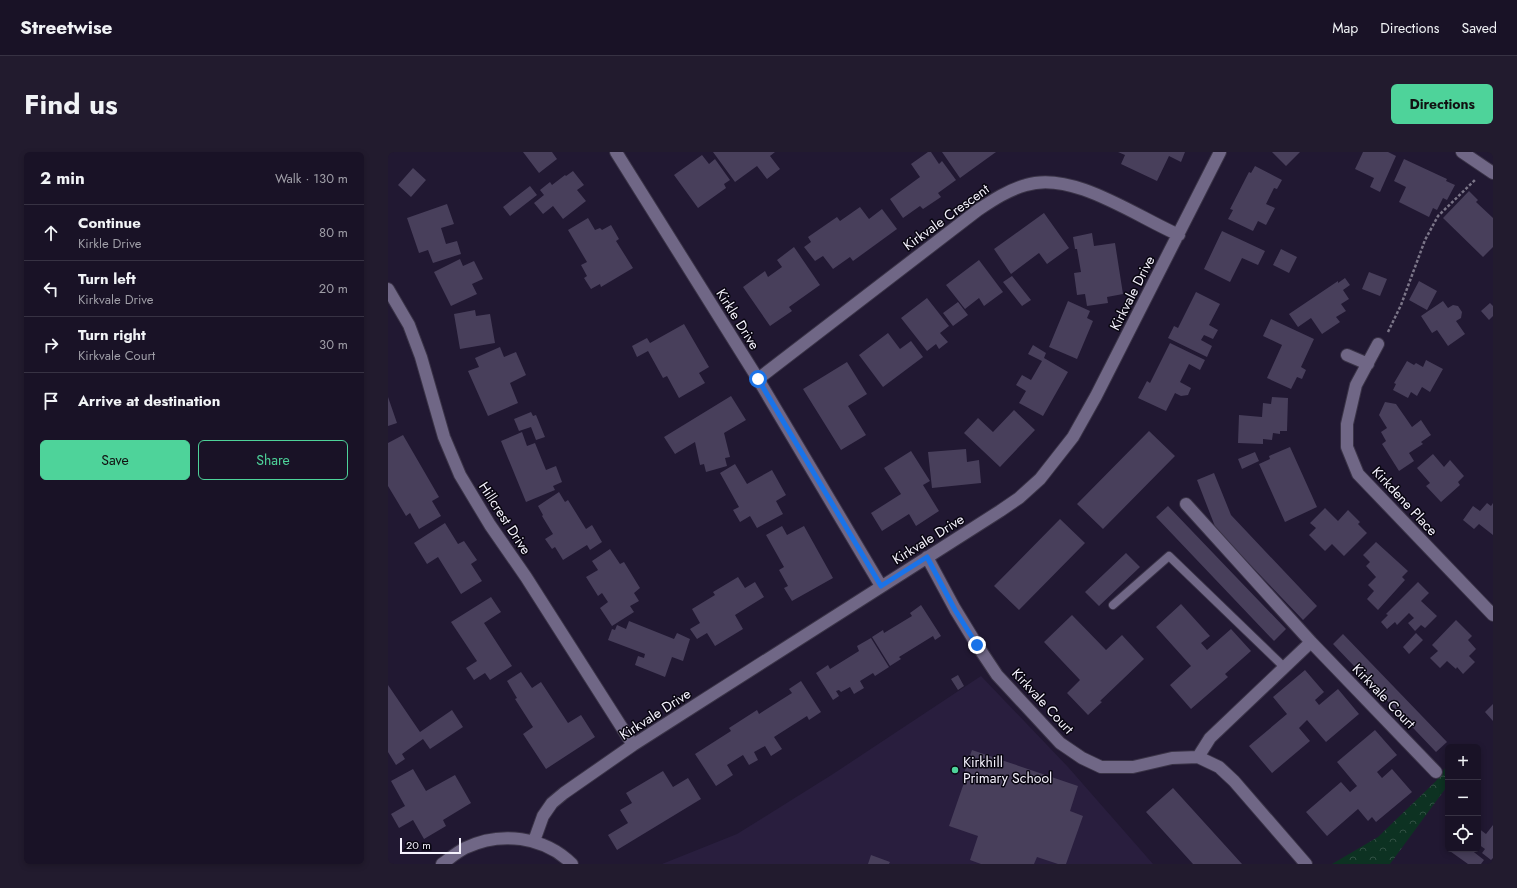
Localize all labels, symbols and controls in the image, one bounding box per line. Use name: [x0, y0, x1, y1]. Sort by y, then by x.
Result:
text: Streetwise: [20, 14, 113, 41]
text: Map: [1332, 18, 1358, 38]
text: Directions: [1380, 18, 1440, 38]
text: Saved: [1462, 18, 1497, 38]
text: Find us: [24, 84, 118, 125]
button: Directions: [1391, 84, 1493, 124]
text: 2 min: [40, 166, 85, 190]
text: Walk · 130 m: [275, 169, 348, 188]
street label: Kirkvale Crescent: [899, 179, 994, 255]
text: Continue: [78, 212, 141, 234]
icon: ahead: [40, 222, 62, 244]
text: 80 m: [319, 223, 348, 242]
text: Kirkle Drive: [78, 234, 141, 253]
street label: Kirkvale Drive: [1105, 252, 1159, 334]
text: Turn left: [78, 268, 136, 290]
icon: left: [40, 278, 62, 300]
text: 20 m: [319, 279, 348, 298]
street label: Kirkle Drive: [711, 285, 765, 353]
text: Kirkvale Drive: [78, 290, 154, 309]
text: Turn right: [78, 324, 146, 346]
icon: right: [40, 334, 62, 356]
text: 30 m: [319, 335, 348, 354]
text: Kirkvale Court: [78, 346, 155, 365]
route start: [749, 370, 767, 388]
icon: arrive: [40, 390, 62, 412]
text: Arrive at destination: [78, 390, 220, 412]
button: Save: [40, 440, 190, 480]
button: Share: [198, 440, 348, 480]
street label: Kirkdene Place: [1368, 462, 1442, 540]
street label: Hillcrest Drive: [474, 478, 536, 558]
street label: Kirkvale Drive: [888, 509, 968, 569]
route end: [968, 636, 986, 654]
street label: Kirkvale Court: [1348, 659, 1420, 733]
street label: Kirkvale Court: [1007, 664, 1079, 739]
street label: Kirkvale Drive: [615, 683, 695, 745]
map controls: [1445, 744, 1481, 852]
button: +: [1445, 744, 1481, 780]
place label: Kirkhill Primary School: [963, 752, 1052, 788]
marker: Kirkhill Primary School: [950, 765, 960, 775]
button: −: [1445, 780, 1481, 816]
button: locate: [1445, 816, 1481, 852]
scale bar: [400, 836, 461, 855]
text: 20 m: [406, 837, 431, 853]

